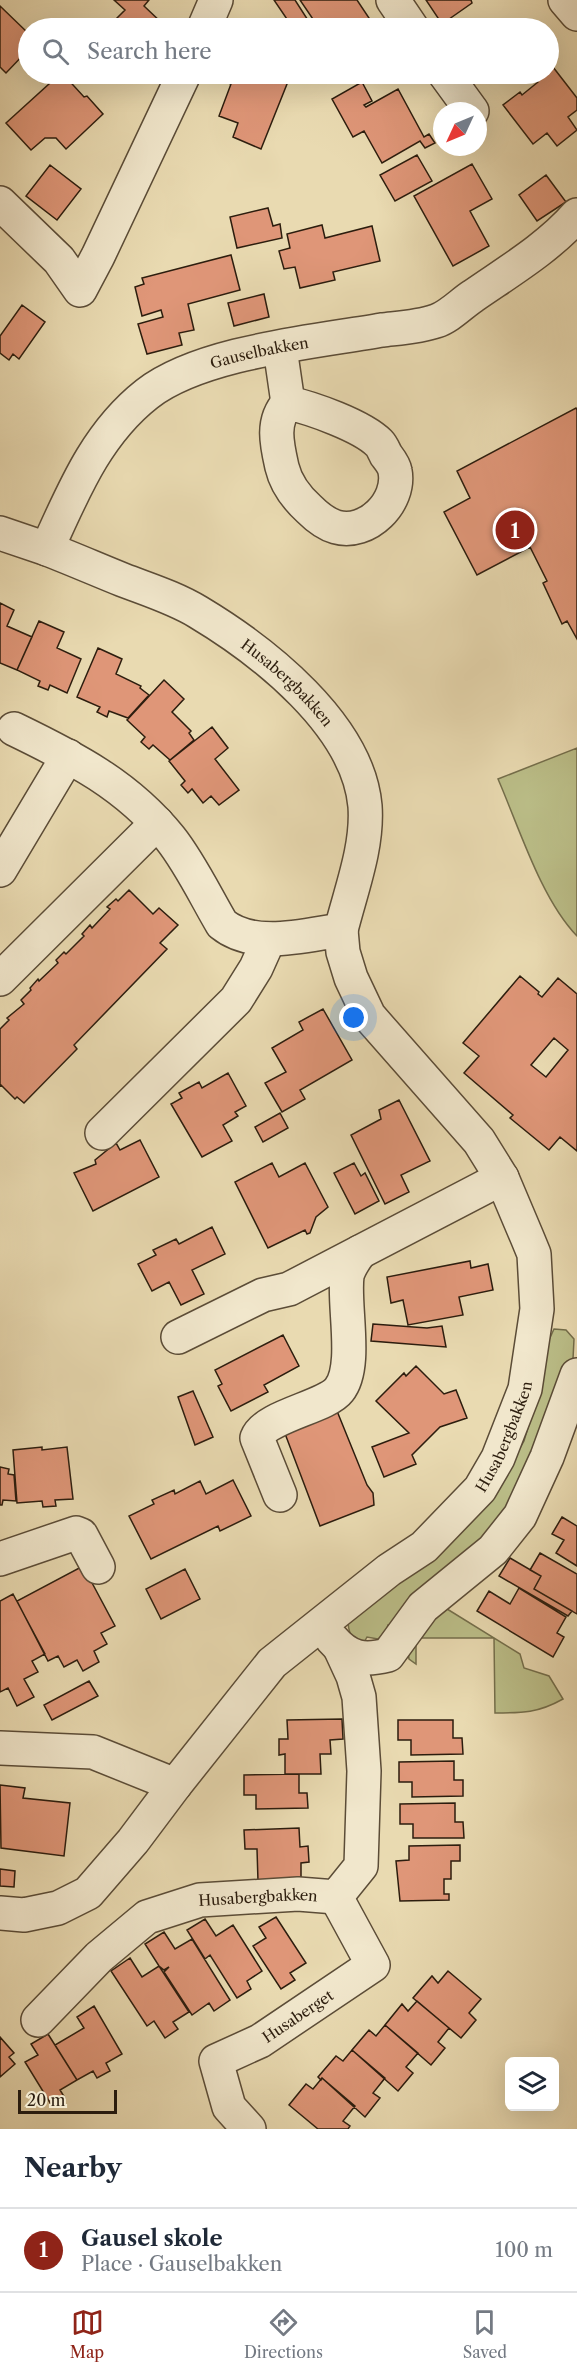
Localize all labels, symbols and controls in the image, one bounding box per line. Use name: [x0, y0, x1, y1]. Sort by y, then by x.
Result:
search box: [18, 18, 559, 84]
icon: search: [39, 35, 72, 68]
text: Search here: [87, 38, 212, 65]
north arrow: [433, 102, 487, 156]
street label: Gauselbakken: [208, 332, 311, 372]
pin: 1: [496, 508, 534, 552]
street label: Husabergbakken: [238, 634, 338, 730]
your location: [339, 1003, 368, 1032]
street label: Husabergbakken: [471, 1379, 536, 1495]
street label: Husabergbakken: [198, 1884, 319, 1910]
street label: Husaberget: [258, 1985, 337, 2046]
map controls: [505, 2057, 559, 2111]
button: layers: [505, 2057, 559, 2111]
scale bar: [18, 2087, 117, 2114]
text: 20 m: [27, 2090, 66, 2110]
text: Nearby: [24, 2152, 122, 2184]
text: Gausel skole: [81, 2225, 223, 2252]
text: 1: [39, 2238, 48, 2262]
text: 100 m: [495, 2238, 553, 2262]
text: Place · Gauselbakken: [81, 2252, 282, 2276]
tab: Map: [70, 2306, 104, 2362]
tab: Directions: [244, 2306, 323, 2362]
tab: Saved: [463, 2306, 507, 2362]

